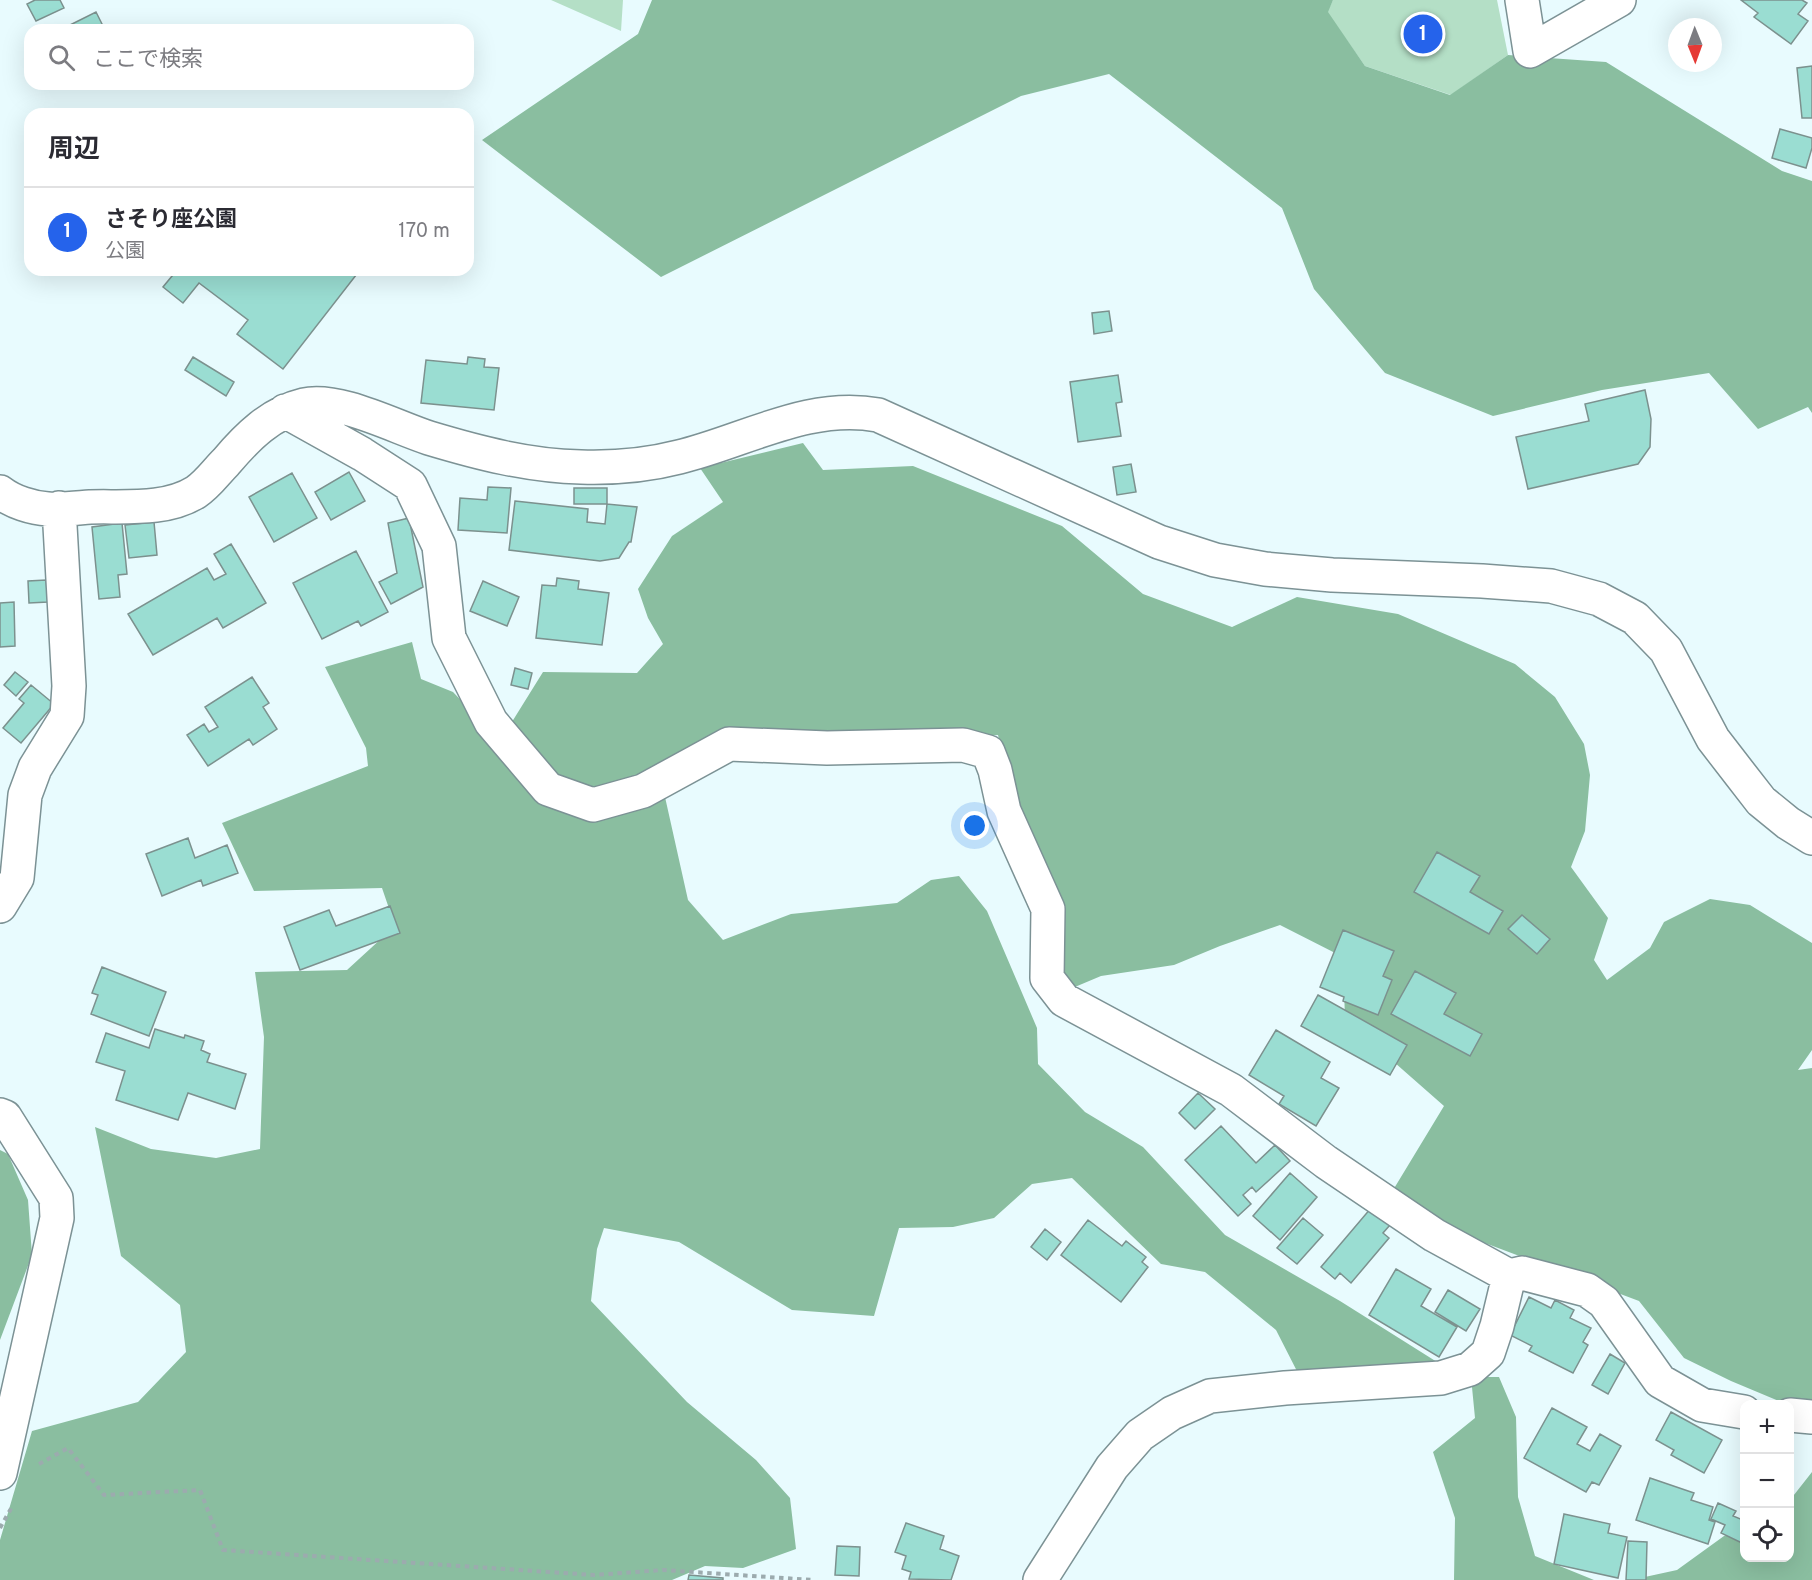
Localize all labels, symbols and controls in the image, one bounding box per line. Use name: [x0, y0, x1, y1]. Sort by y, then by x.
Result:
pin: 1: [1404, 12, 1442, 57]
north arrow: [1668, 18, 1722, 72]
search box: [24, 24, 474, 90]
icon: search: [45, 41, 78, 74]
text: ここで検索: [93, 47, 203, 74]
text: 周辺: [48, 134, 100, 167]
text: さそり座公園: [105, 207, 237, 234]
text: 1: [64, 219, 72, 245]
text: 170 m: [398, 219, 450, 245]
text: 公園: [105, 239, 145, 265]
your location: [960, 811, 989, 840]
map controls: [1740, 1400, 1794, 1562]
button: +: [1740, 1400, 1794, 1454]
button: −: [1740, 1454, 1794, 1508]
button: locate: [1740, 1508, 1794, 1562]

